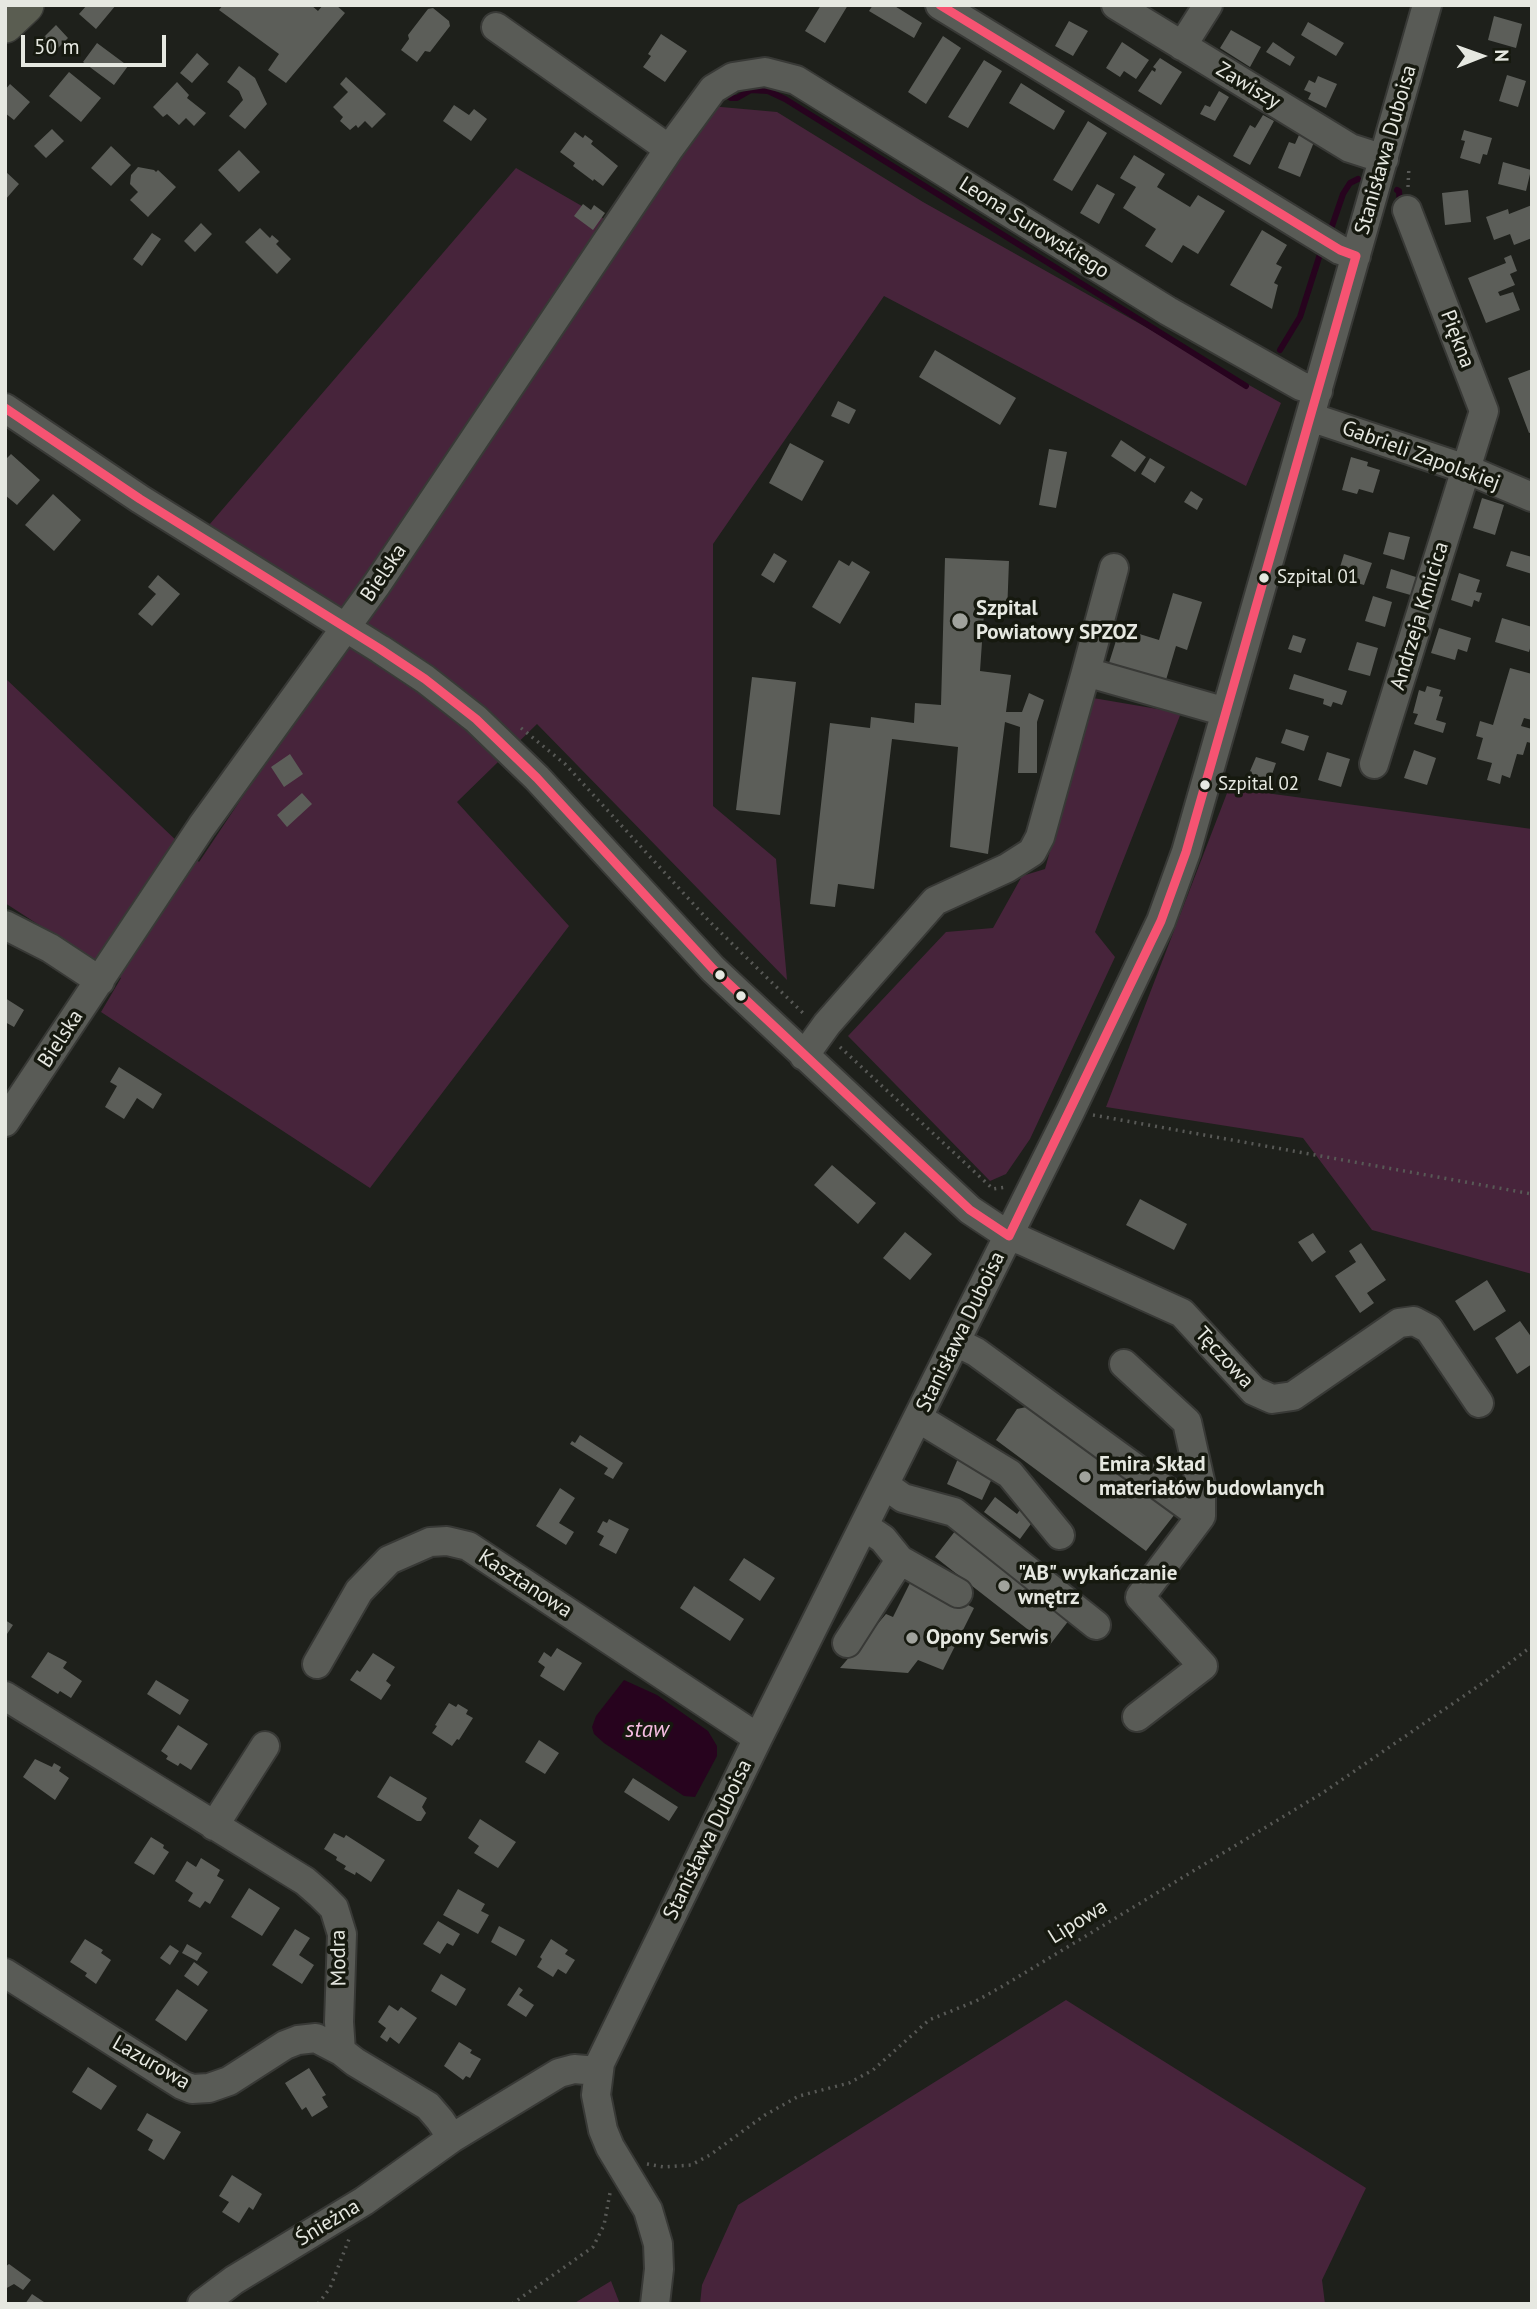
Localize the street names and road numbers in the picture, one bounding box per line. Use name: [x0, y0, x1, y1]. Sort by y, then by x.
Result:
street label: Zawiszy: [1211, 57, 1285, 115]
street label: Stanisława Duboisa: [1350, 62, 1422, 238]
street label: Leona Surowskiego: [954, 172, 1114, 284]
street label: Piękna: [1434, 306, 1480, 372]
street label: Gabrieli Zapolskiej: [1339, 416, 1503, 496]
street label: Bielska: [356, 539, 412, 607]
street label: Andrzeja Kmicica: [1386, 539, 1454, 693]
street label: Bielska: [33, 1005, 89, 1073]
street label: Stanisława Duboisa: [911, 1248, 1011, 1416]
street label: Tęczowa: [1189, 1322, 1259, 1394]
street label: Kasztanowa: [473, 1544, 577, 1624]
street label: Stanisława Duboisa: [658, 1756, 758, 1924]
street label: Lipowa: [1044, 1894, 1112, 1950]
street label: Modra: [326, 1929, 352, 1987]
street label: Lazurowa: [108, 2031, 194, 2095]
street label: Śnieżna: [292, 2194, 364, 2252]

